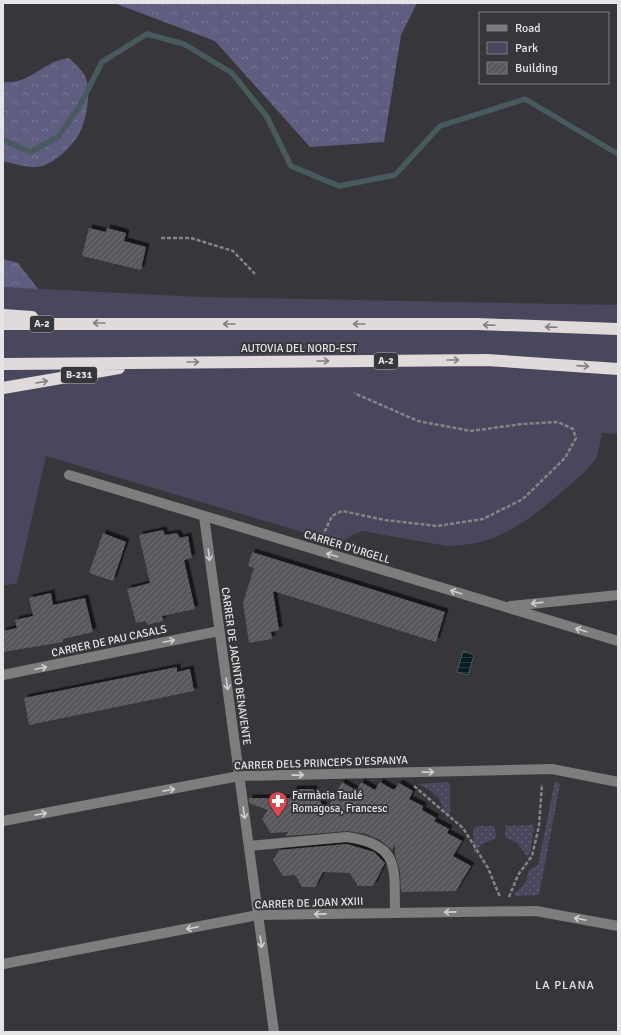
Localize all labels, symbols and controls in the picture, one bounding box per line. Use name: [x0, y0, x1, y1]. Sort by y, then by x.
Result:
legend: [479, 12, 609, 84]
text: Road: [515, 21, 541, 36]
text: Park: [515, 41, 538, 56]
text: Building: [515, 61, 558, 76]
road number: A-2: [30, 316, 54, 332]
one-way arrow: [93, 319, 106, 327]
one-way arrow: [223, 320, 236, 328]
one-way arrow: [353, 320, 366, 328]
one-way arrow: [483, 321, 496, 328]
one-way arrow: [545, 323, 558, 331]
street label: AUTOVIA DEL NORD-EST: [241, 342, 358, 355]
road number: A-2: [374, 353, 398, 369]
one-way arrow: [446, 356, 459, 364]
one-way arrow: [316, 357, 329, 365]
one-way arrow: [186, 358, 199, 366]
one-way arrow: [576, 363, 589, 370]
road number: B-231: [61, 367, 97, 383]
one-way arrow: [35, 378, 48, 386]
street label: CARRER D'URGELL: [302, 528, 392, 566]
one-way arrow: [205, 548, 213, 561]
one-way arrow: [326, 551, 339, 558]
street label: CARRER DE JACINTO BENAVENTE: [218, 586, 254, 746]
one-way arrow: [450, 588, 463, 595]
one-way arrow: [531, 599, 544, 607]
street label: CARRER DE PAU CASALS: [50, 622, 168, 660]
one-way arrow: [574, 626, 587, 633]
one-way arrow: [162, 637, 175, 645]
one-way arrow: [34, 663, 47, 671]
one-way arrow: [223, 677, 231, 690]
street label: CARRER DELS PRINCEPS D'ESPANYA: [234, 753, 408, 773]
one-way arrow: [421, 768, 434, 776]
one-way arrow: [291, 771, 304, 779]
one-way arrow: [162, 785, 175, 793]
place label: Farmàcia Taulé Romagosa, Francesc: [292, 789, 387, 815]
pharmacy icon: Farmàcia Taulé Romagosa, Francesc: [267, 790, 289, 818]
one-way arrow: [240, 806, 248, 819]
one-way arrow: [34, 810, 47, 818]
street label: CARRER DE JOAN XXIII: [254, 895, 364, 911]
one-way arrow: [444, 908, 457, 916]
one-way arrow: [314, 910, 327, 918]
one-way arrow: [574, 914, 587, 922]
one-way arrow: [186, 924, 199, 932]
one-way arrow: [257, 935, 265, 948]
district label: LA PLANA: [535, 978, 595, 993]

